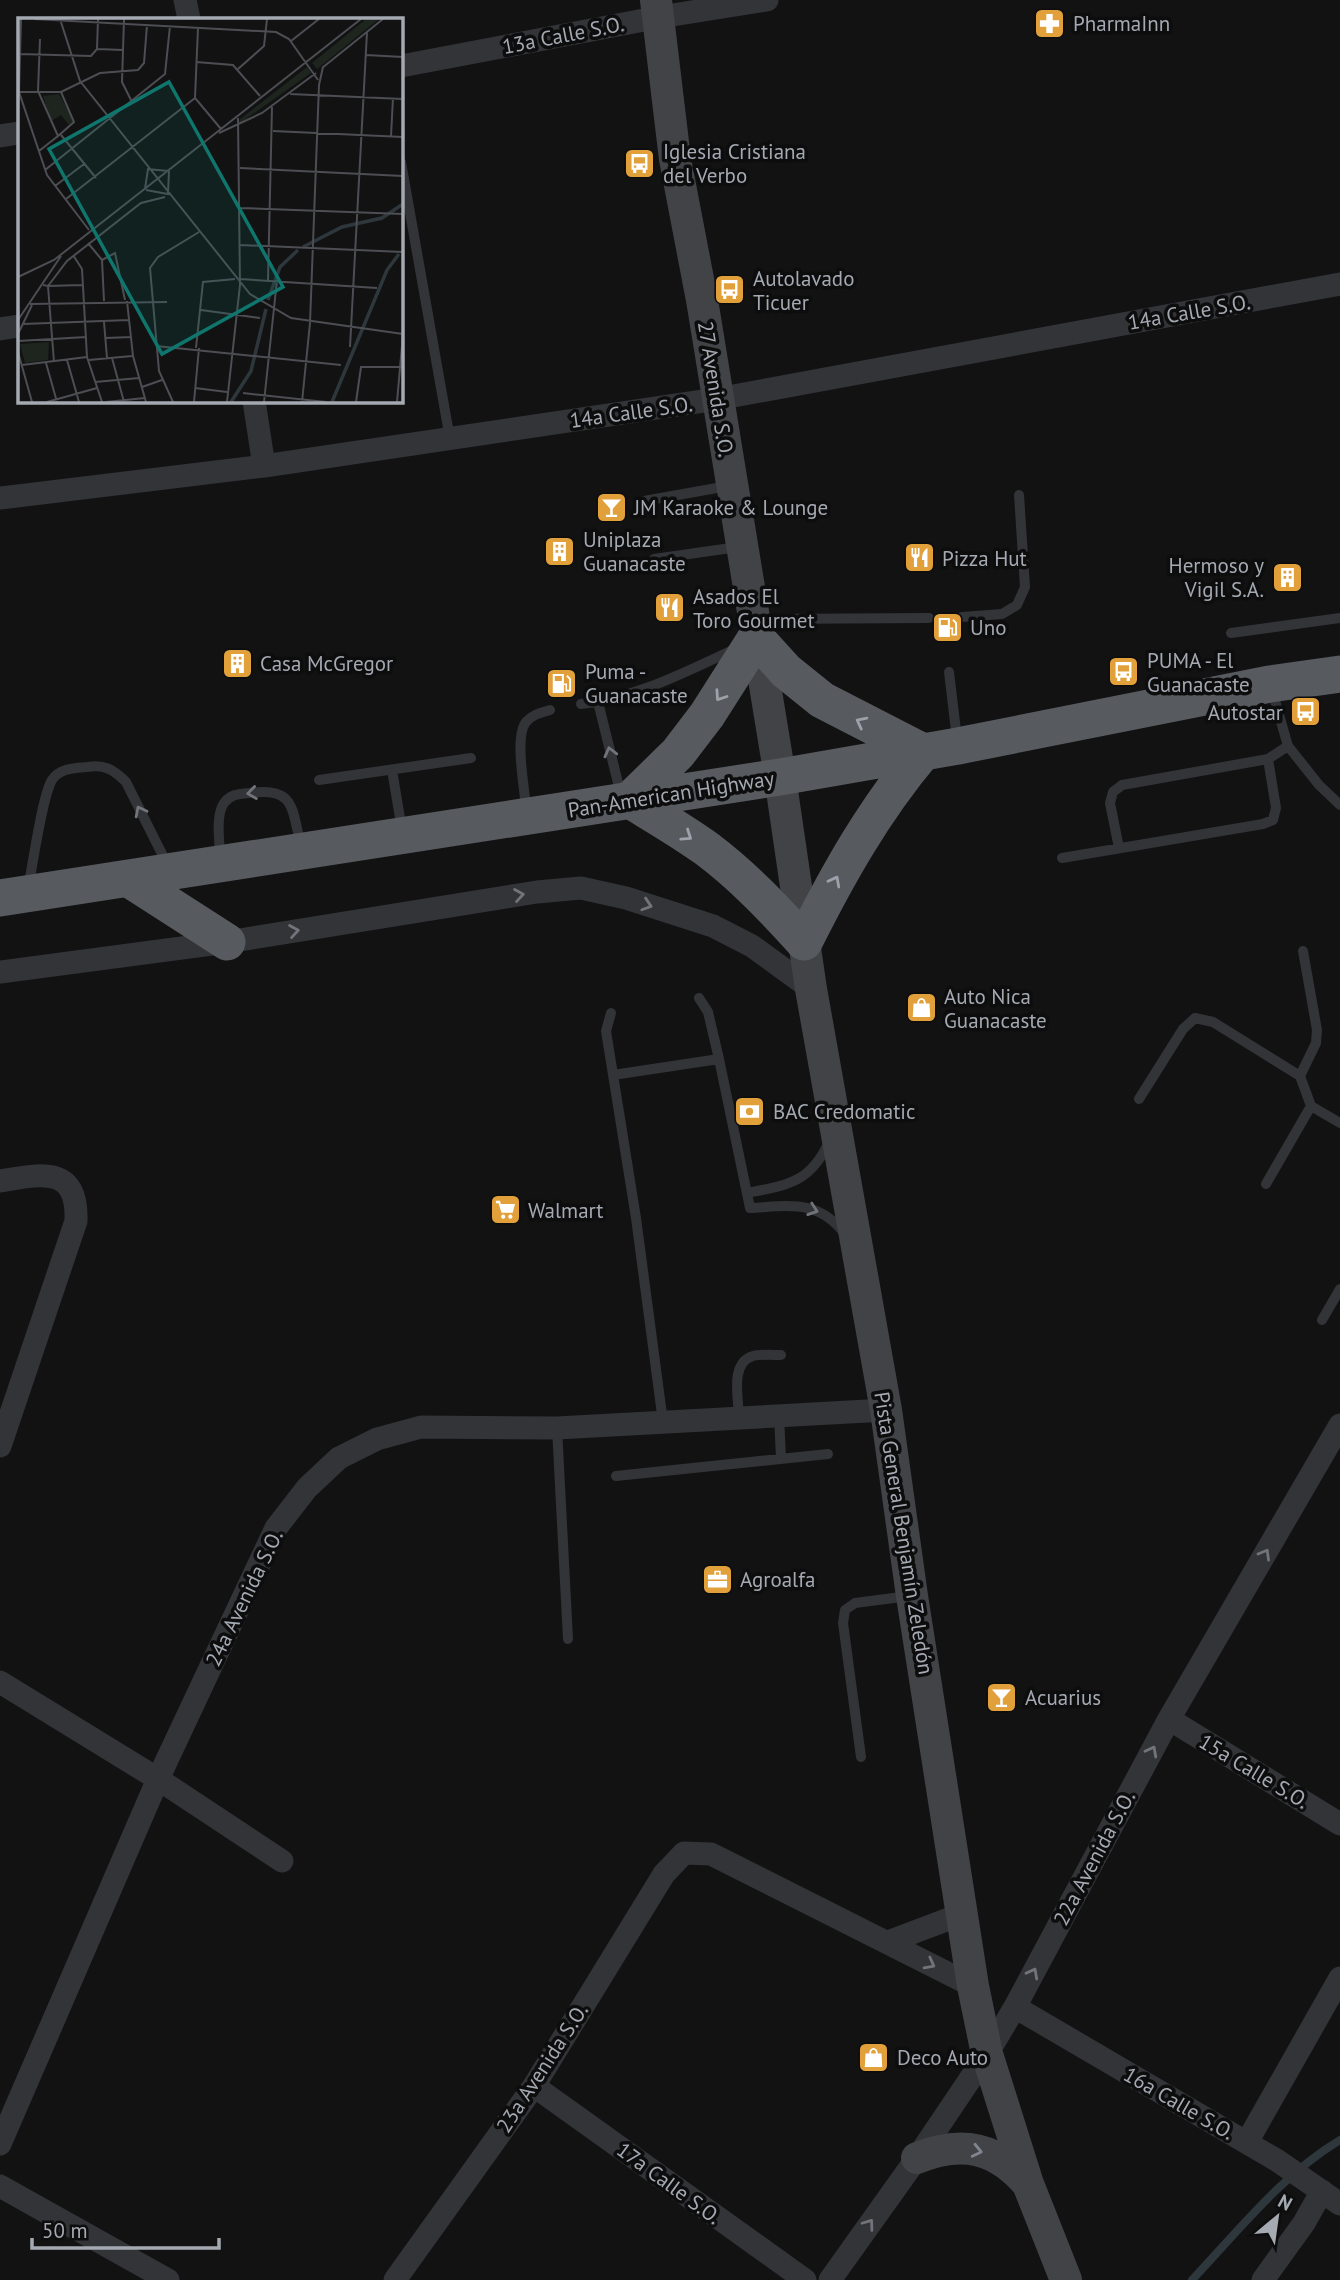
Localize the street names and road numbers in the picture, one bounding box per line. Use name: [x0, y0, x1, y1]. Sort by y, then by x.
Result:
street label: 13a Calle S.O.: [500, 10, 626, 60]
street label: 14a Calle S.O.: [1126, 288, 1252, 336]
street label: 27 Avenida S.O.: [692, 319, 740, 459]
street label: 14a Calle S.O.: [568, 390, 694, 434]
street label: Pan-American Highway: [566, 764, 776, 824]
street label: Pista General Benjamín Zeledón: [868, 1390, 940, 1676]
street label: 24a Avenida S.O.: [199, 1525, 289, 1671]
street label: 15a Calle S.O.: [1194, 1728, 1314, 1814]
street label: 22a Avenida S.O.: [1047, 1786, 1141, 1930]
street label: 23a Avenida S.O.: [490, 1998, 594, 2138]
street label: 16a Calle S.O.: [1119, 2060, 1239, 2146]
street label: 17a Calle S.O.: [612, 2136, 726, 2230]

